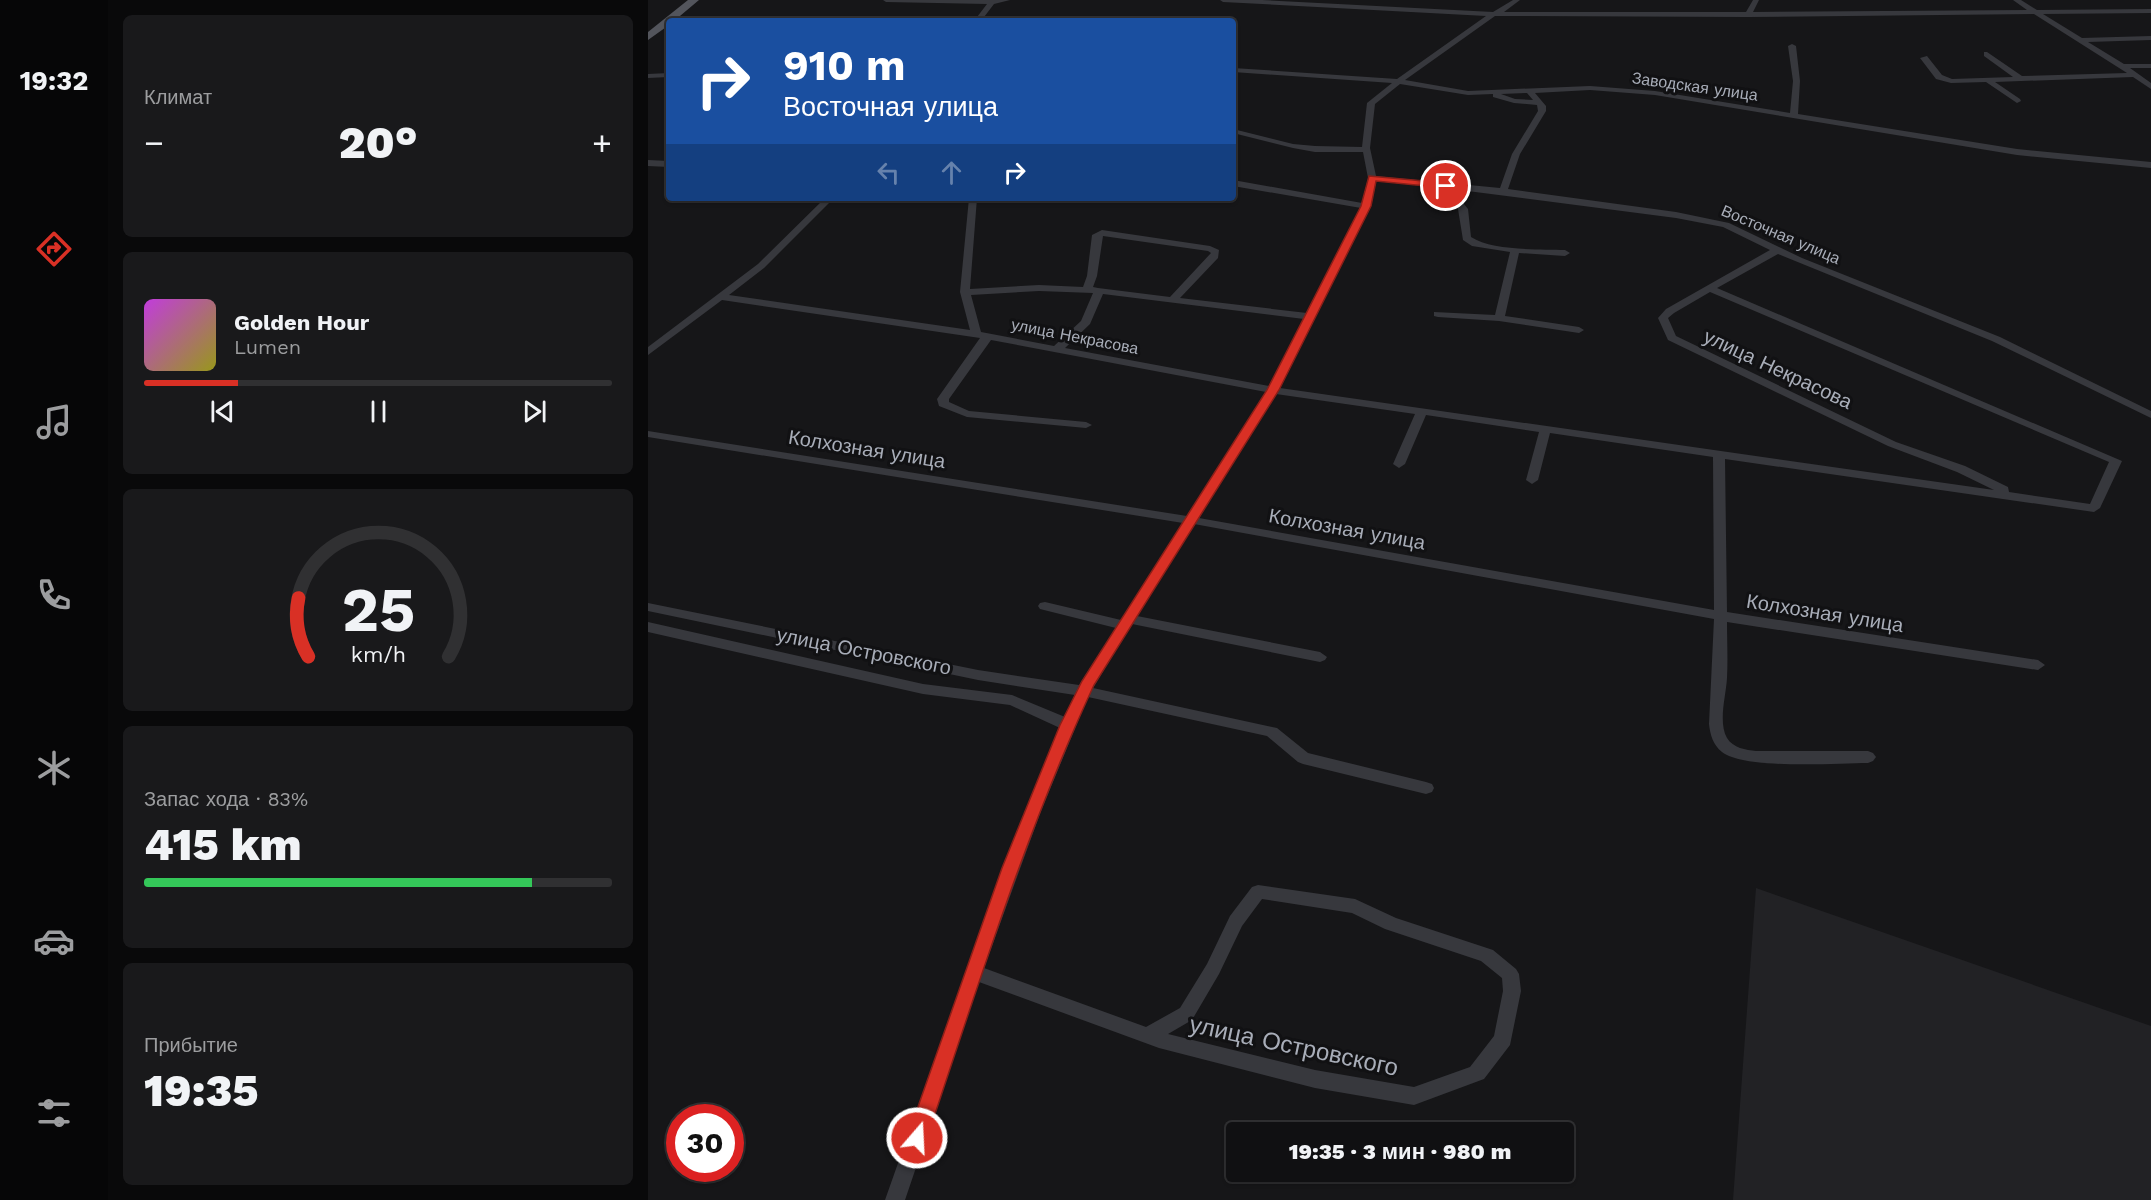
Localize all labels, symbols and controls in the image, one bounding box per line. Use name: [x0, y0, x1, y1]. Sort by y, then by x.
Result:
text: 910 m: [783, 41, 906, 90]
icon: right: [684, 42, 762, 120]
text: 19:32: [20, 65, 88, 97]
street label: Заводская улица: [1631, 68, 1759, 105]
text: Климат: [144, 85, 212, 109]
text: Восточная улица: [783, 91, 998, 123]
text: 20°: [338, 116, 418, 169]
text: −: [144, 123, 164, 162]
text: +: [592, 123, 612, 162]
icon: left: [872, 156, 905, 189]
icon: ahead: [935, 156, 968, 189]
icon: right: [998, 156, 1031, 189]
pin: [1420, 160, 1471, 211]
icon: arrive: [1429, 169, 1462, 202]
street label: Восточная улица: [1718, 201, 1843, 268]
icon: directions: [33, 228, 75, 270]
text: Golden Hour: [234, 310, 369, 335]
street label: улица Некрасова: [1010, 315, 1140, 358]
street label: улица Некрасова: [1700, 324, 1857, 414]
text: Lumen: [234, 335, 301, 359]
icon: previous: [206, 395, 239, 428]
icon: pause: [362, 395, 395, 428]
icon: next: [518, 395, 551, 428]
icon: music: [33, 401, 75, 443]
street label: Колхозная улица: [787, 425, 948, 473]
street label: Колхозная улица: [1267, 503, 1428, 555]
text: 25: [341, 573, 415, 646]
icon: phone: [33, 574, 75, 616]
street label: Колхозная улица: [1745, 589, 1906, 637]
street label: улица Островского: [775, 622, 953, 680]
text: km/h: [350, 642, 406, 667]
icon: climate: [33, 747, 75, 789]
text: Запас хода · 83%: [144, 787, 308, 811]
text: 415 km: [144, 818, 302, 871]
icon: car: [33, 920, 75, 962]
street label: улица Островского: [1187, 1010, 1401, 1082]
text: Прибытие: [144, 1033, 238, 1057]
text: 19:35: [144, 1064, 259, 1117]
icon: filters: [33, 1092, 75, 1134]
speed limit sign: 30: [666, 1104, 744, 1182]
position arrow: [885, 1106, 949, 1170]
text: 19:35 · 3 мин · 980 m: [1289, 1139, 1511, 1164]

